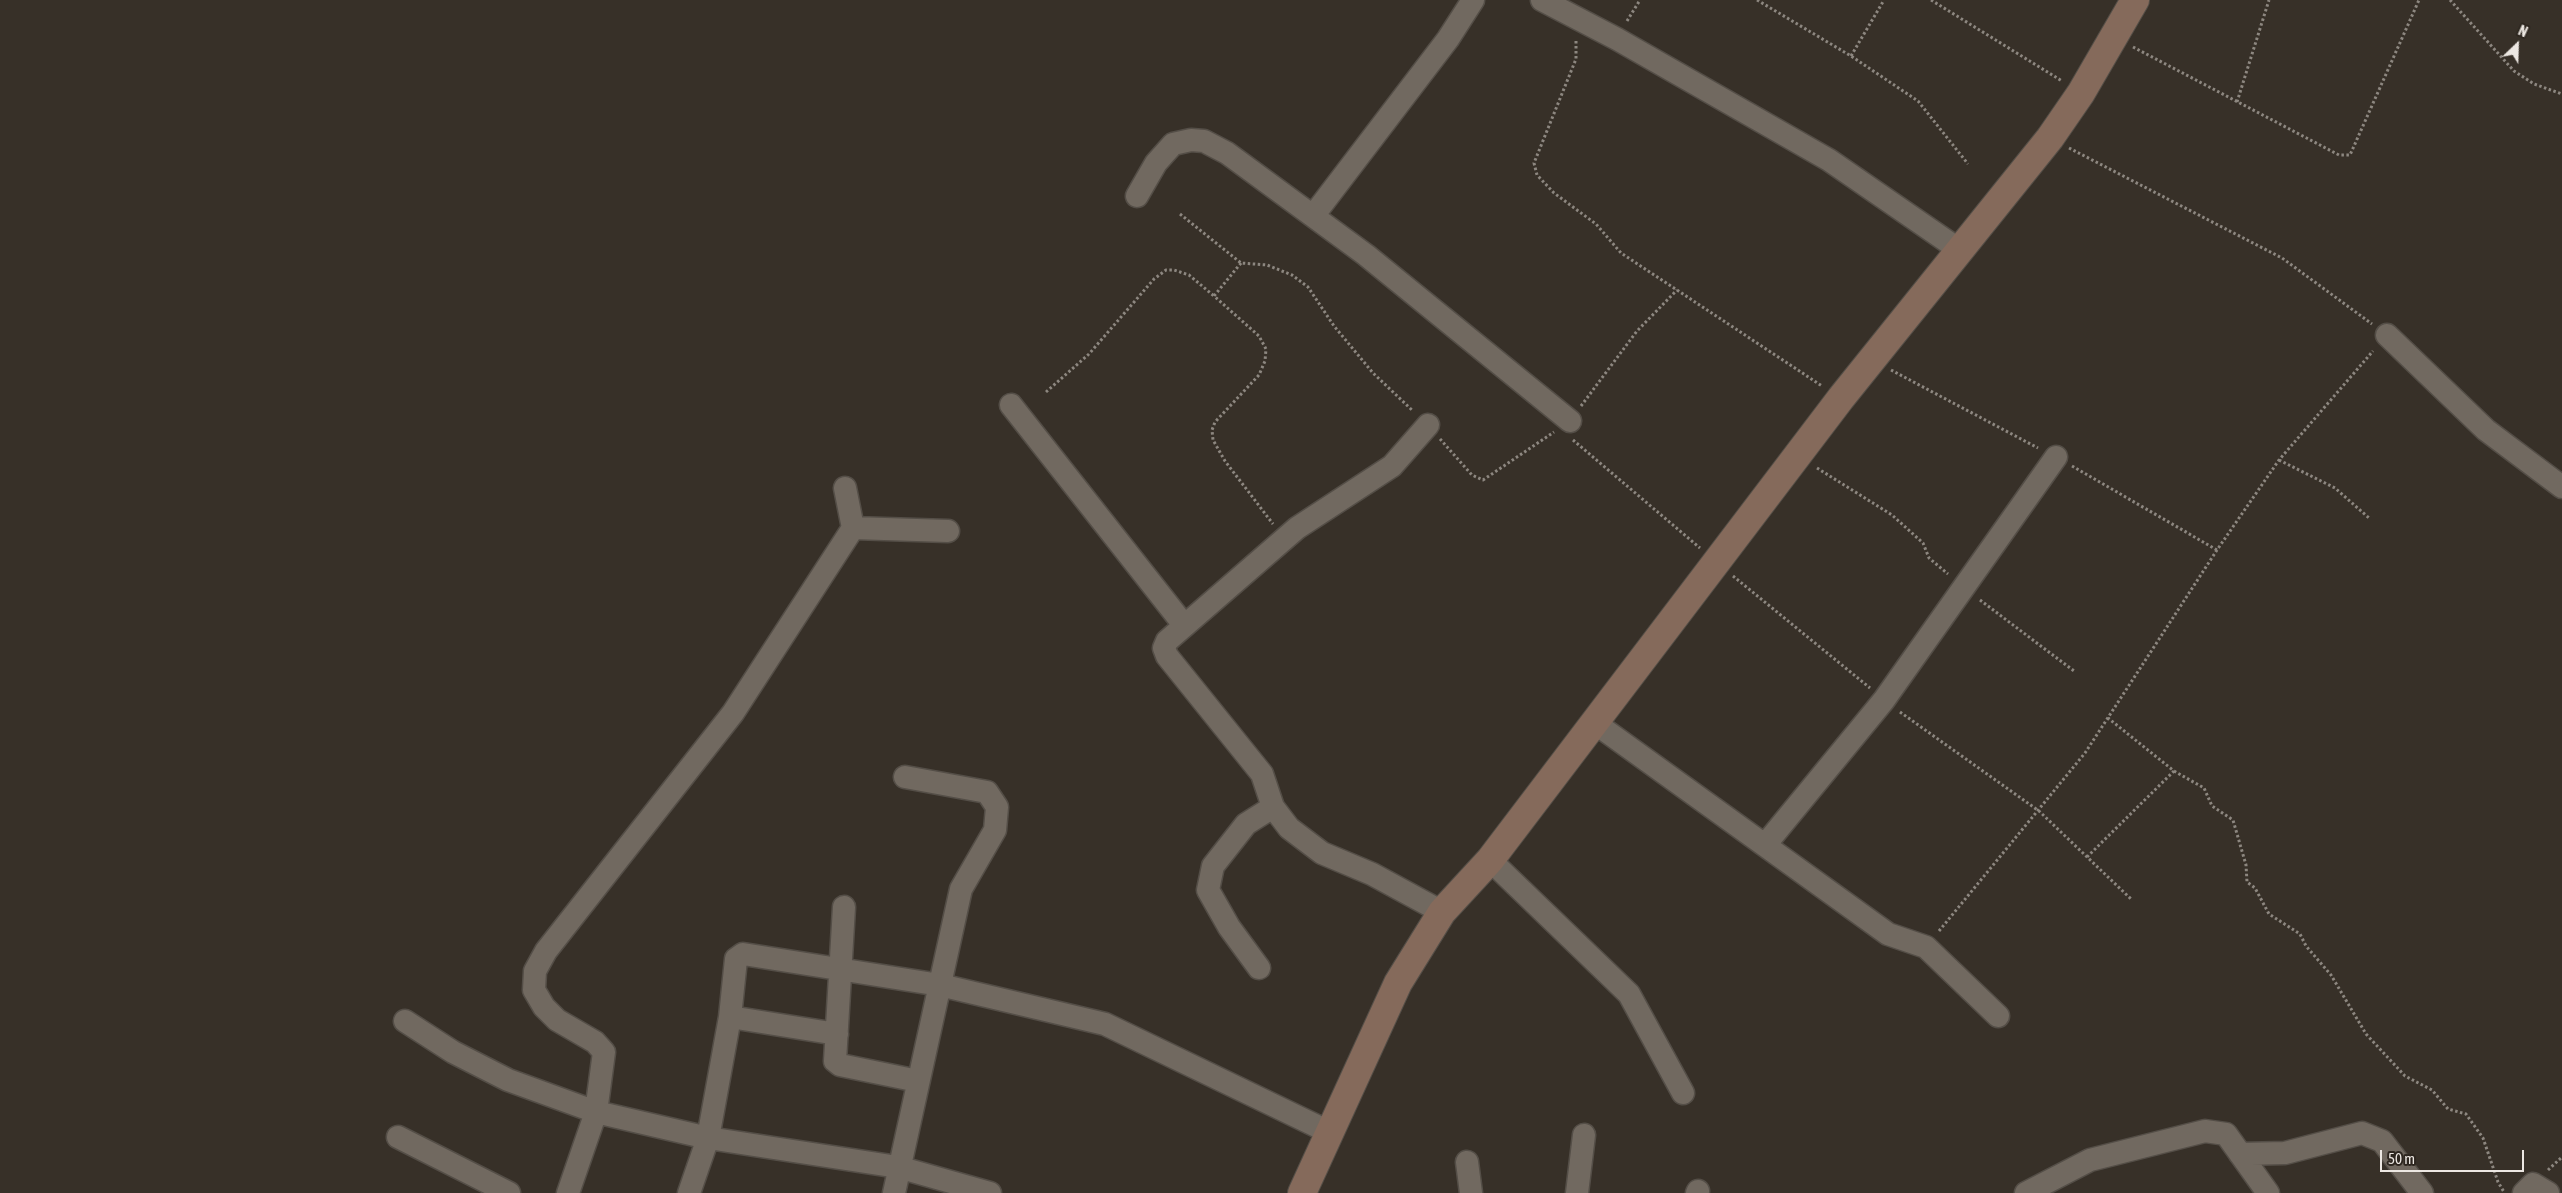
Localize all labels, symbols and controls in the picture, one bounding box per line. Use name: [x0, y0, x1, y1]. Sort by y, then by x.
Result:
north arrow: [2492, 20, 2542, 70]
text: N: [2516, 22, 2530, 40]
scale bar: [2382, 1140, 2526, 1172]
text: 50 m: [2388, 1150, 2415, 1167]

